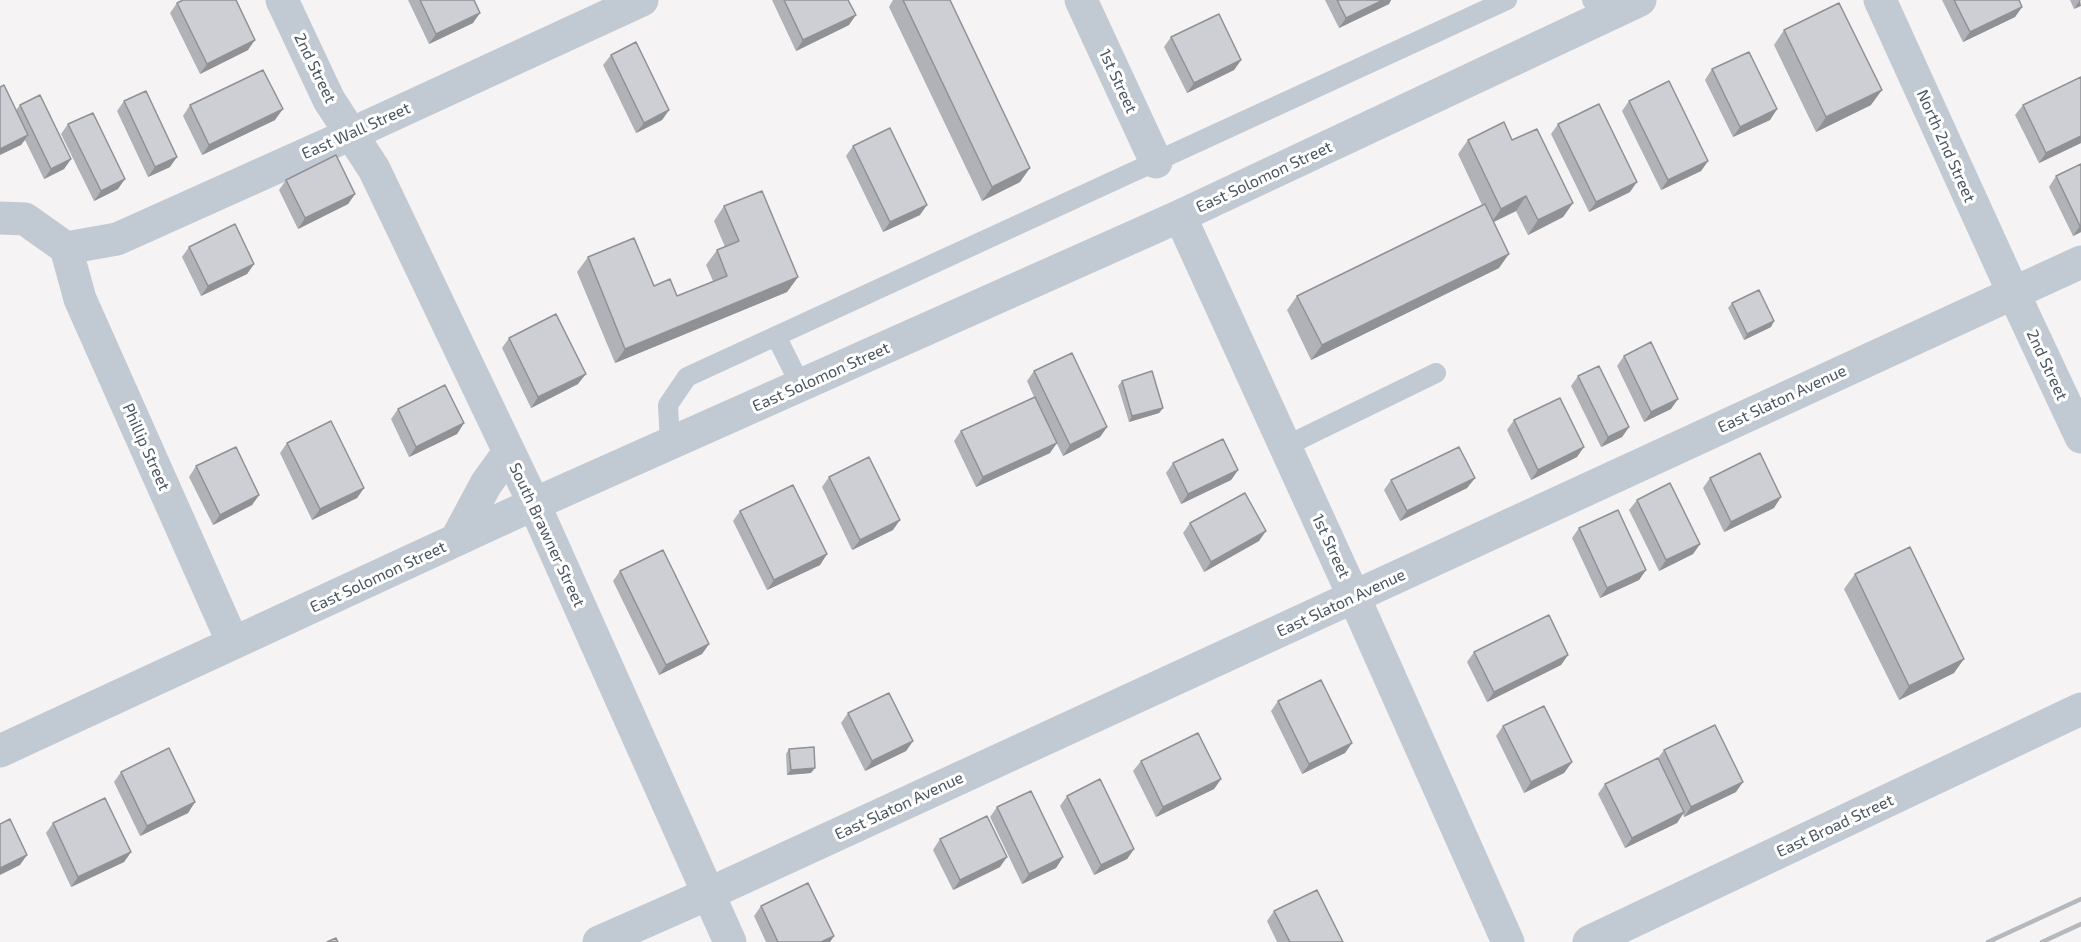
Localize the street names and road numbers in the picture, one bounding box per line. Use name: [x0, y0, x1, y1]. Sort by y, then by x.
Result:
street label: 2nd Street: [290, 30, 340, 106]
street label: 1st Street: [1095, 46, 1141, 116]
street label: North 2nd Street: [1913, 87, 1979, 205]
street label: East Wall Street: [299, 98, 413, 164]
street label: East Solomon Street: [1193, 137, 1335, 217]
street label: 2nd Street: [2022, 327, 2072, 403]
street label: East Solomon Street: [750, 338, 892, 416]
street label: East Slaton Avenue: [1715, 361, 1849, 437]
street label: Phillip Street: [118, 400, 174, 494]
street label: South Brawner Street: [505, 460, 589, 610]
street label: 1st Street: [1308, 511, 1354, 581]
street label: East Solomon Street: [307, 537, 449, 617]
street label: East Slaton Avenue: [1274, 565, 1408, 641]
street label: East Slaton Avenue: [832, 768, 966, 844]
street label: East Broad Street: [1774, 791, 1896, 861]

